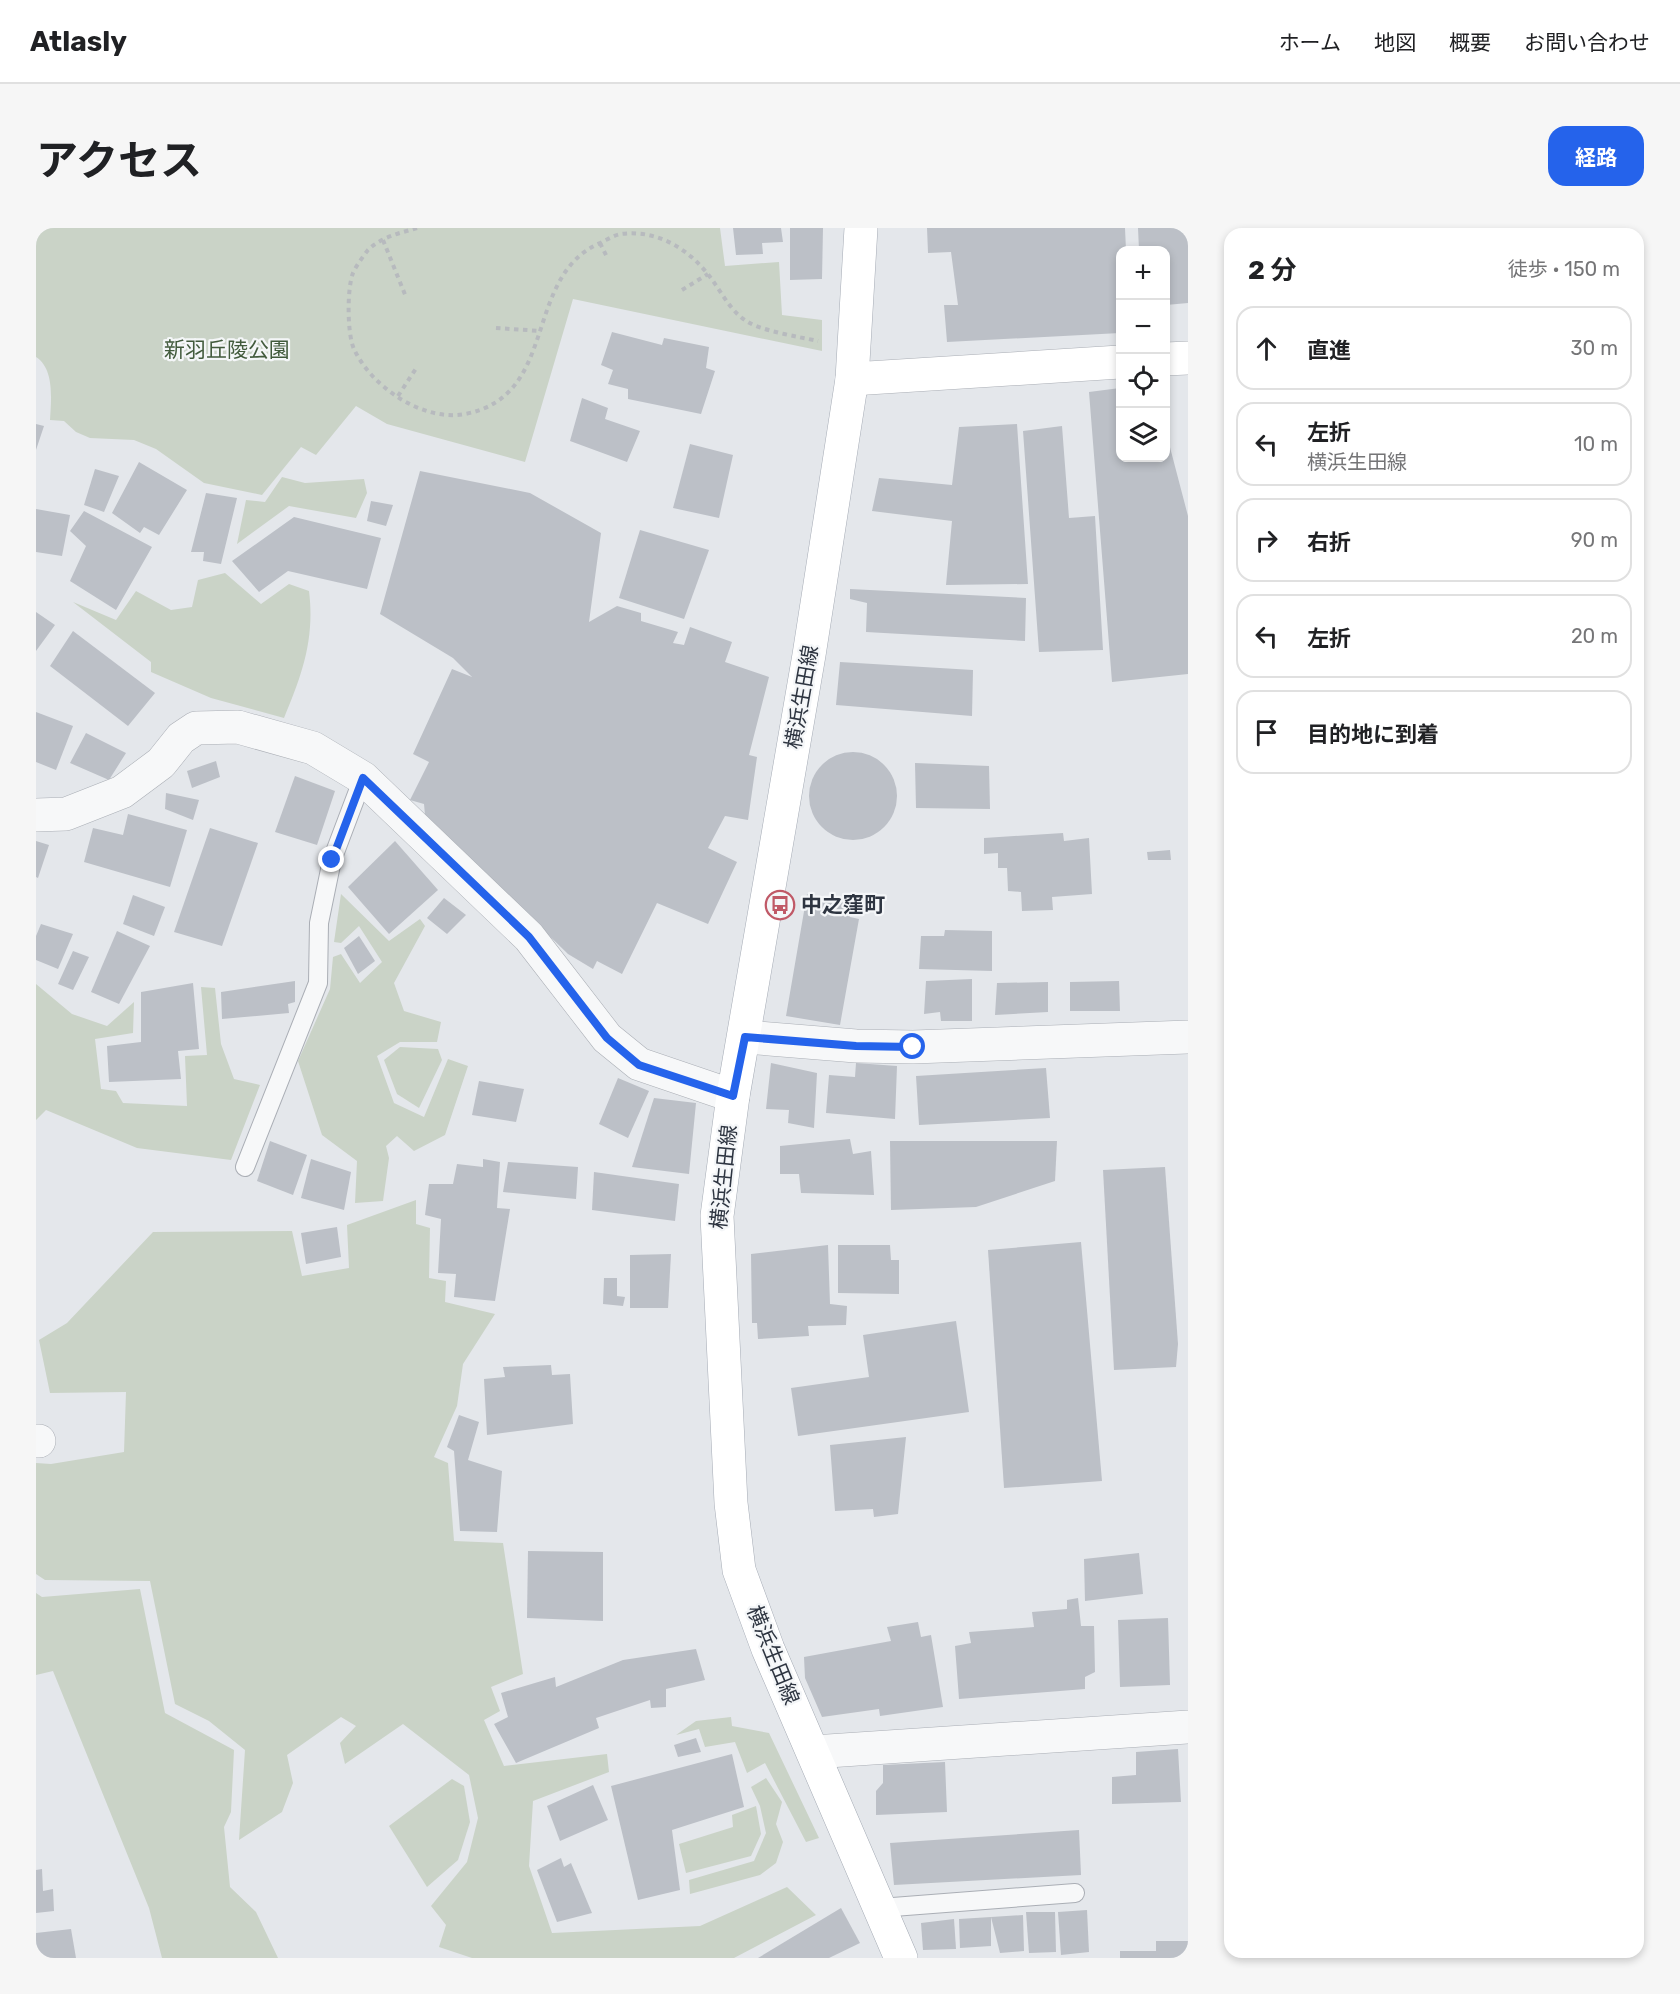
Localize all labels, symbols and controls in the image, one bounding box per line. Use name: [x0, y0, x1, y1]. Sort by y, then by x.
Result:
text: Atlasly: [30, 25, 127, 58]
text: ホーム: [1279, 30, 1341, 55]
text: 地図: [1374, 30, 1416, 55]
text: 概要: [1449, 30, 1491, 55]
text: お問い合わせ: [1524, 30, 1650, 55]
button: 経路: [1548, 126, 1644, 186]
text: アクセス: [36, 136, 202, 186]
map controls: [1116, 246, 1170, 462]
button: +: [1116, 246, 1170, 300]
text: 2 分: [1248, 255, 1296, 286]
text: 徒歩 · 150 m: [1508, 257, 1620, 281]
button: −: [1116, 300, 1170, 354]
icon: ahead: [1250, 332, 1283, 365]
text: 30 m: [1571, 336, 1618, 360]
park label: 新羽丘陵公園: [164, 337, 290, 362]
text: 直進: [1307, 337, 1351, 364]
button: locate: [1116, 354, 1170, 408]
button: layers: [1116, 408, 1170, 462]
text: 左折: [1307, 419, 1351, 446]
icon: left: [1250, 428, 1283, 461]
text: 10 m: [1574, 432, 1618, 456]
text: 横浜生田線: [1307, 450, 1407, 474]
icon: right: [1250, 524, 1283, 557]
text: 90 m: [1571, 528, 1618, 552]
text: 右折: [1307, 529, 1351, 556]
icon: left: [1250, 620, 1283, 653]
text: 20 m: [1571, 624, 1618, 648]
text: 左折: [1307, 625, 1351, 652]
street label: 横浜生田線: [780, 643, 823, 751]
icon: arrive: [1250, 716, 1283, 749]
text: 目的地に到着: [1307, 721, 1439, 748]
route end: [318, 846, 344, 872]
bus stop icon: 中之窪町: [764, 889, 796, 921]
place label: 中之窪町: [801, 892, 885, 917]
route start: [899, 1033, 925, 1059]
street label: 横浜生田線: [706, 1123, 741, 1230]
street label: 横浜生田線: [742, 1601, 805, 1708]

